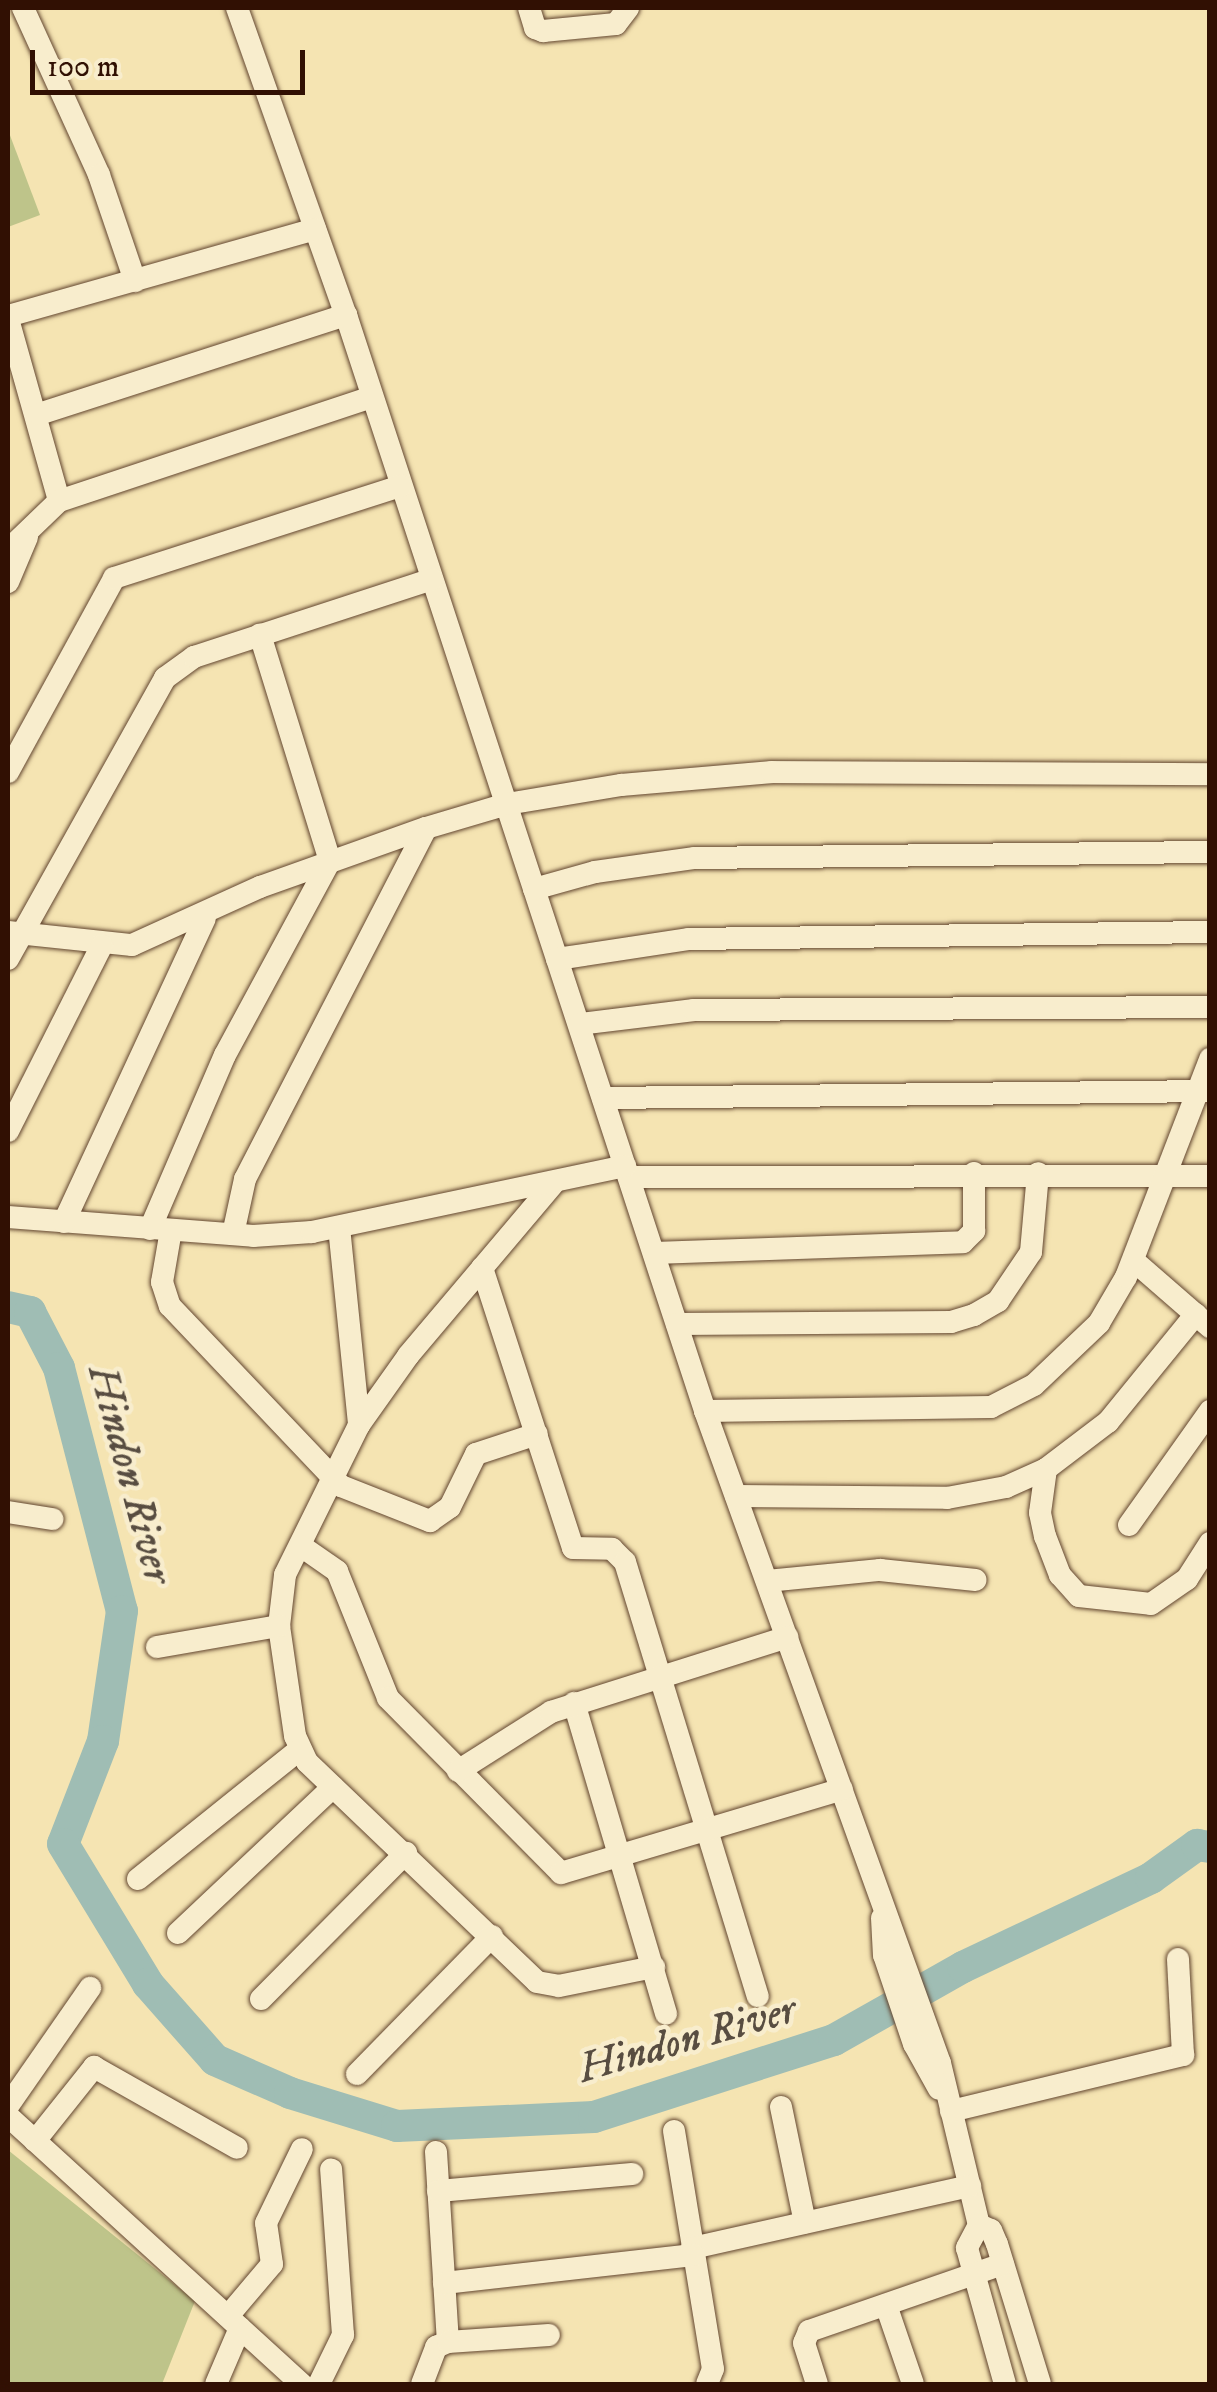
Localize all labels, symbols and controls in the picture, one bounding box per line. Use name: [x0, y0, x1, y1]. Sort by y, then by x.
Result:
scale bar: [35, 30, 310, 92]
text: 100 m: [47, 49, 119, 86]
water label: Hindon River: [76, 1359, 182, 1589]
water label: Hindon River: [572, 1985, 802, 2095]

